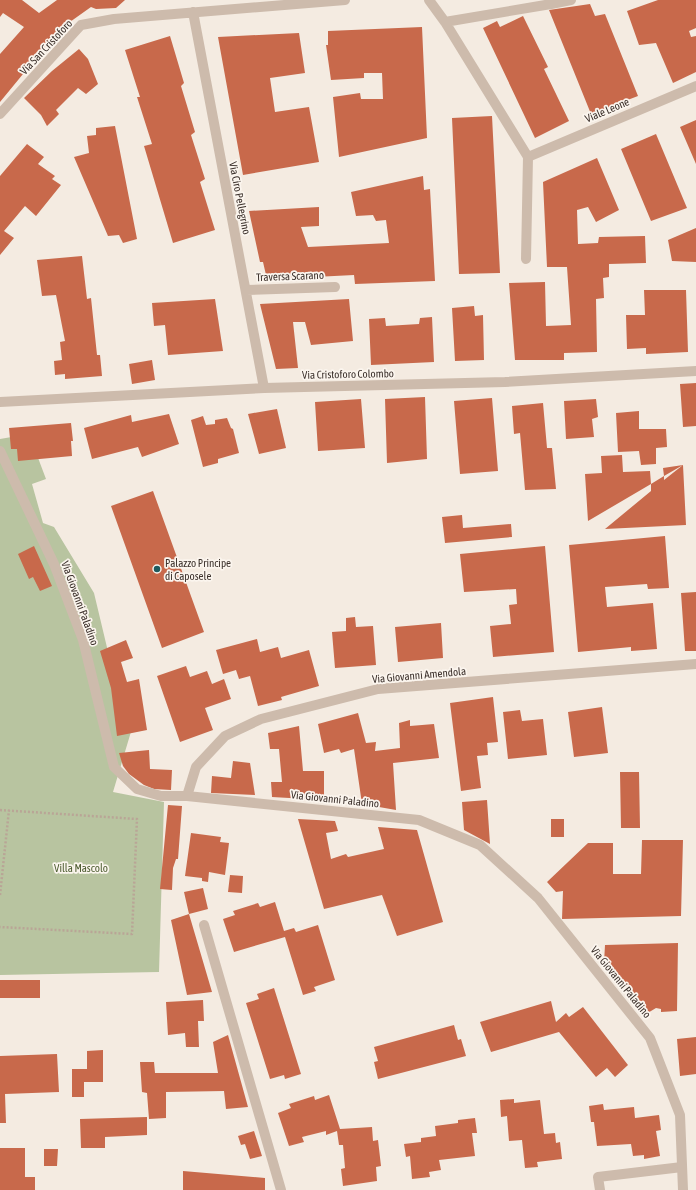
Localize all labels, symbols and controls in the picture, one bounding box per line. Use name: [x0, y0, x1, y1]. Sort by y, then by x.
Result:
street label: Via San Cristoforo: [18, 17, 74, 77]
street label: Viale Leone: [583, 95, 631, 125]
street label: Via Ciro Pellegrino: [227, 161, 253, 235]
street label: Traversa Scarano: [256, 269, 324, 283]
street label: Via Cristoforo Colombo: [302, 367, 394, 381]
place label: Palazzo Principe di Caposele: [165, 557, 231, 582]
street label: Via Giovanni Paladino: [59, 559, 101, 647]
marker: Palazzo Principe di Caposele: [152, 564, 162, 574]
street label: Via Giovanni Amendola: [372, 665, 466, 685]
street label: Via Giovanni Paladino: [290, 788, 380, 810]
park label: Villa Mascolo: [54, 862, 108, 874]
street label: Via Giovanni Paladino: [588, 944, 654, 1020]

